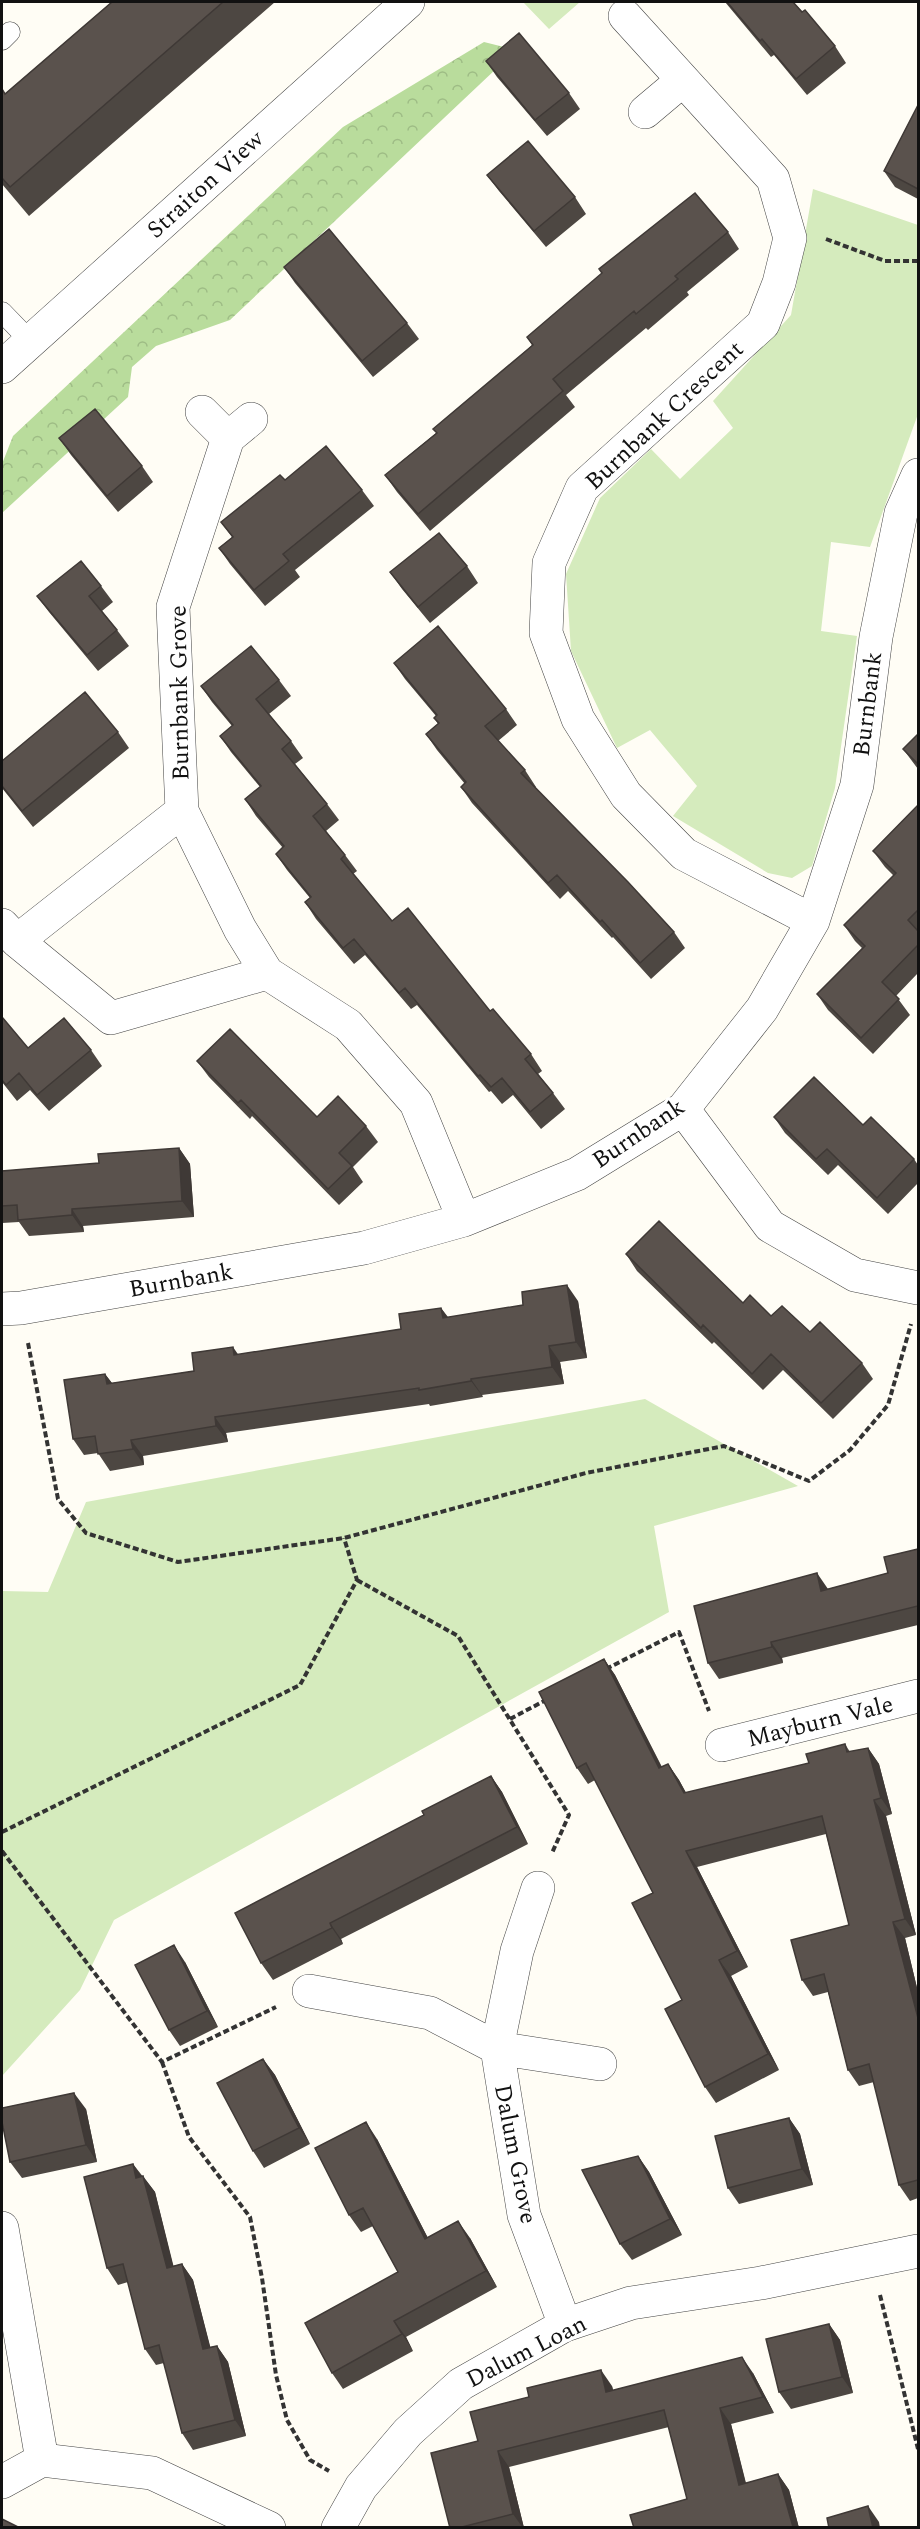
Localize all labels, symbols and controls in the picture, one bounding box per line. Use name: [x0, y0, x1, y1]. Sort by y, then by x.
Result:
street label: Straiton View: [139, 122, 273, 247]
street label: Burnbank Crescent: [577, 332, 752, 499]
street label: Burnbank Grove: [160, 605, 200, 781]
street label: Burnbank: [844, 650, 892, 759]
street label: Burnbank: [585, 1090, 692, 1178]
street label: Burnbank: [126, 1254, 236, 1308]
street label: Mayburn Vale: [743, 1686, 897, 1758]
street label: Dalum Grove: [484, 2081, 546, 2227]
street label: Dalum Loan: [460, 2306, 593, 2398]

